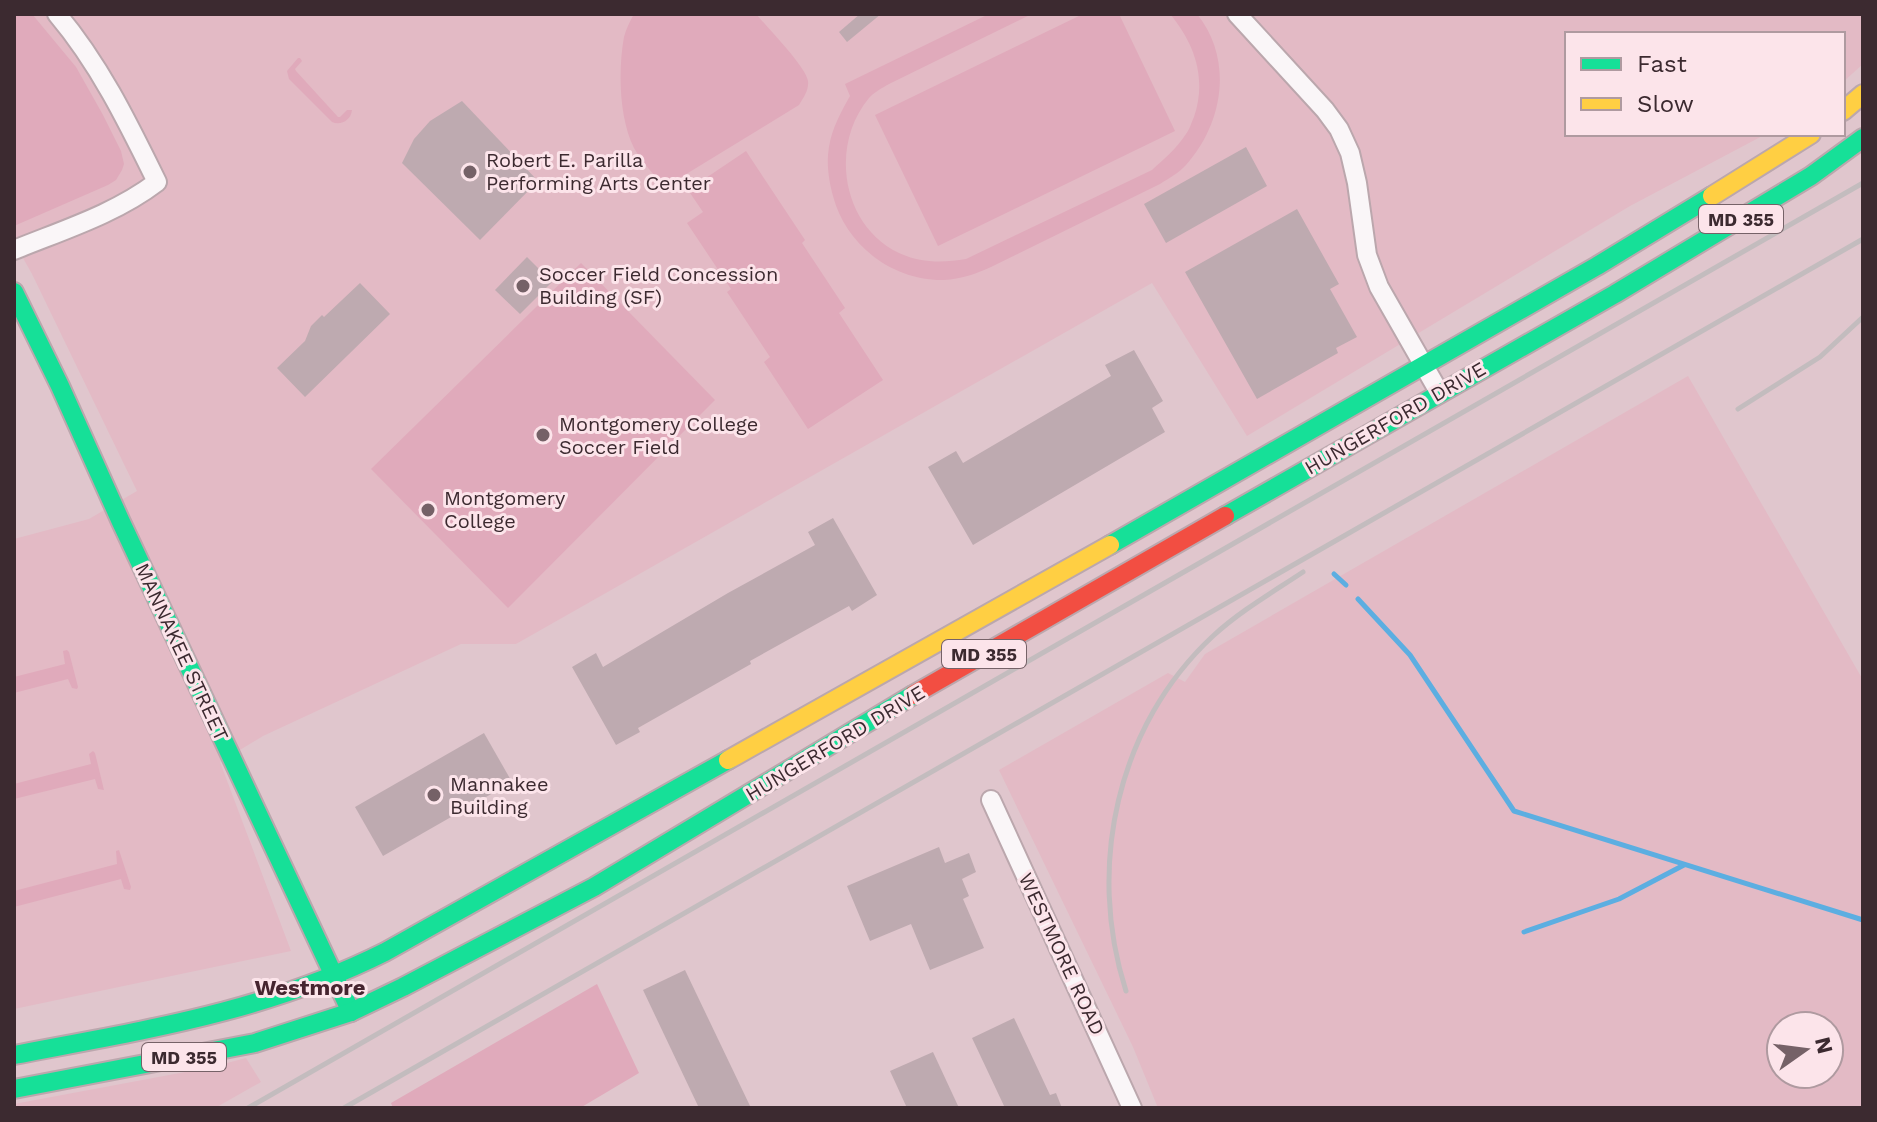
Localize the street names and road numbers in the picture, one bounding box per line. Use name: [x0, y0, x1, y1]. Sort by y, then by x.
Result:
road number: MD 355: [1699, 205, 1783, 233]
street label: HUNGERFORD DRIVE: [1300, 356, 1490, 480]
street label: MANNAKEE STREET: [130, 559, 234, 745]
road number: MD 355: [942, 640, 1026, 668]
street label: HUNGERFORD DRIVE: [741, 680, 929, 806]
street label: WESTMORE ROAD: [1014, 869, 1110, 1039]
road number: MD 355: [142, 1043, 226, 1071]

